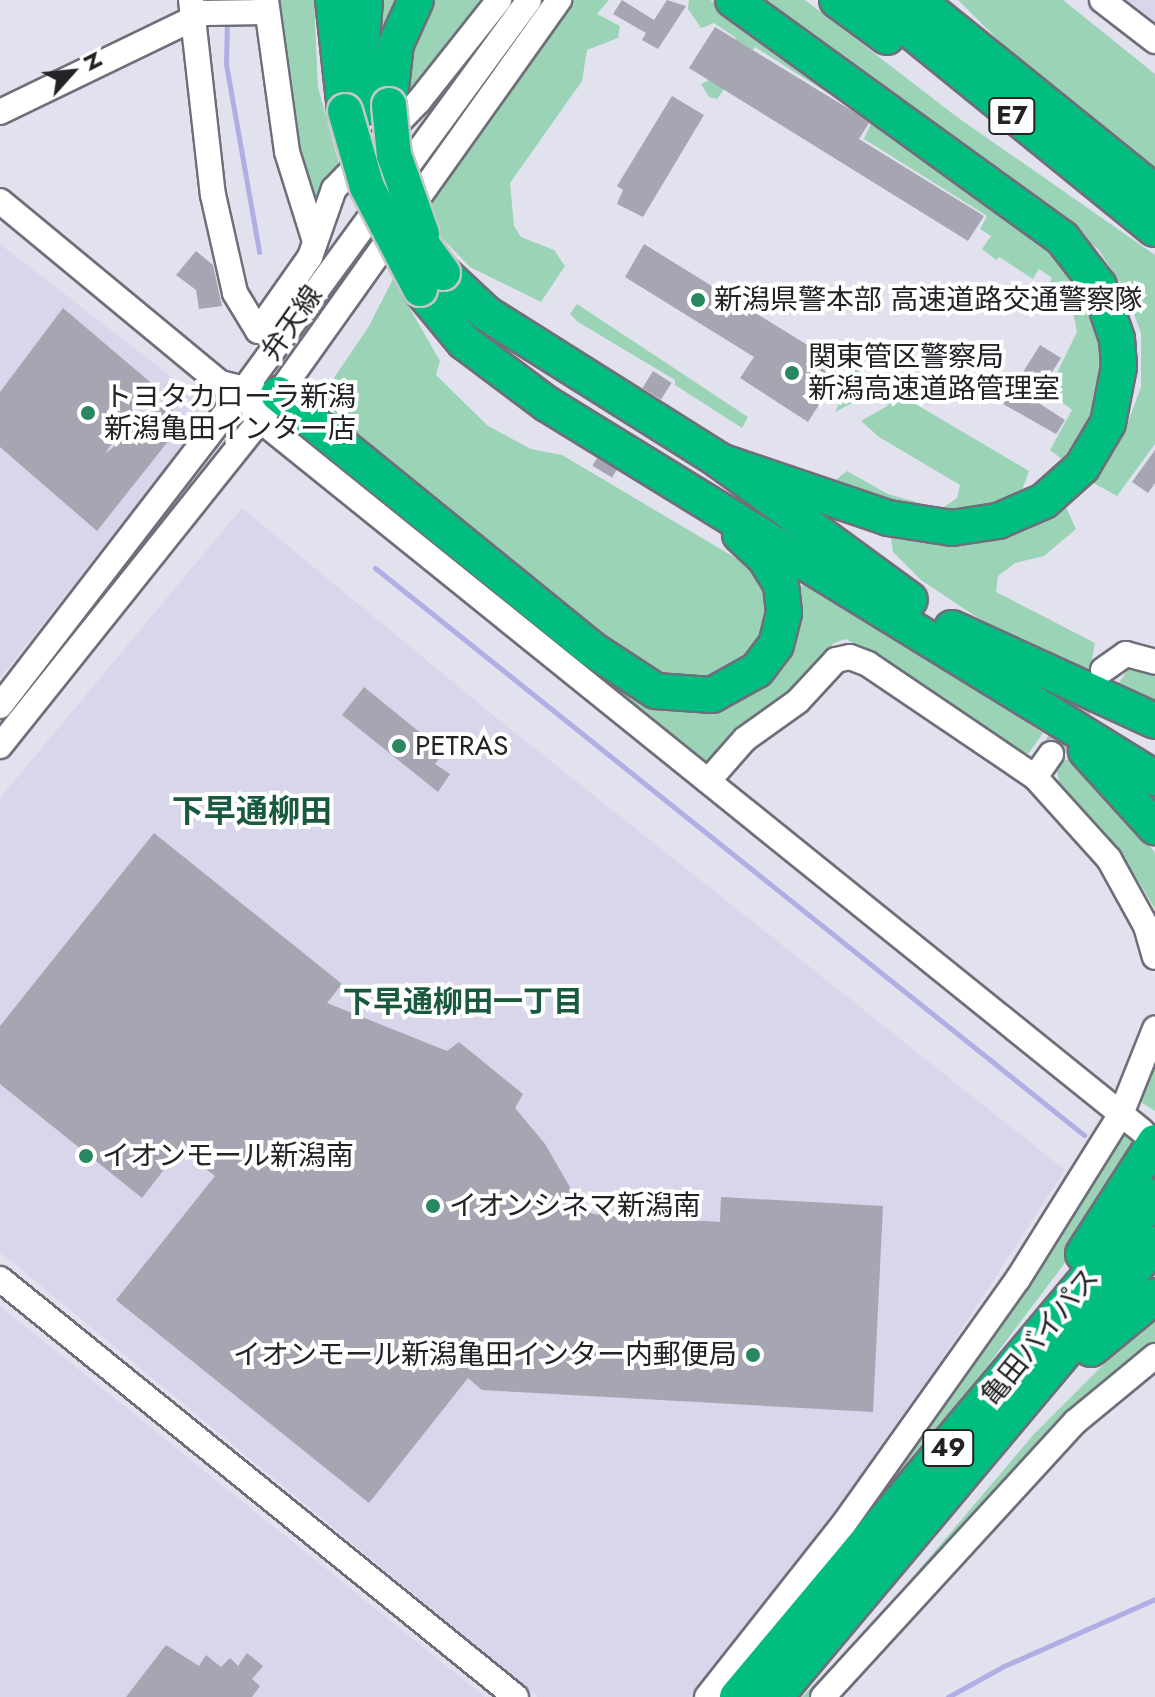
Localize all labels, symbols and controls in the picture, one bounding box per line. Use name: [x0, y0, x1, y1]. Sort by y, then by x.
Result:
north arrow: [32, 32, 112, 112]
text: N: [75, 46, 112, 76]
road number: E7: [988, 94, 1036, 138]
street label: 弁天線: [254, 279, 330, 367]
place label: 新潟県警本部 高速道路交通警察隊: [714, 283, 1142, 317]
marker: 新潟県警本部 高速道路交通警察隊: [689, 291, 707, 309]
place label: 関東管区警察局 新潟高速道路管理室: [808, 340, 1060, 406]
marker: 関東管区警察局 新潟高速道路管理室: [783, 364, 801, 382]
place label: トヨタカローラ新潟 新潟亀田インター店: [104, 380, 356, 446]
marker: トヨタカローラ新潟 新潟亀田インター店: [79, 404, 97, 422]
place label: PETRAS: [415, 729, 508, 763]
marker: PETRAS: [390, 737, 408, 755]
district label: 下早通柳田: [172, 792, 332, 830]
district label: 下早通柳田一丁目: [343, 984, 583, 1020]
place label: イオンモール新潟南: [102, 1139, 354, 1173]
marker: イオンモール新潟南: [77, 1147, 95, 1165]
place label: イオンシネマ新潟南: [449, 1189, 701, 1223]
marker: イオンシネマ新潟南: [424, 1197, 442, 1215]
street label: 亀田バイパス: [974, 1261, 1106, 1413]
place label: イオンモール新潟亀田インター内郵便局: [233, 1338, 737, 1372]
marker: イオンモール新潟亀田インター内郵便局: [744, 1346, 762, 1364]
road number: 49: [922, 1426, 974, 1470]

